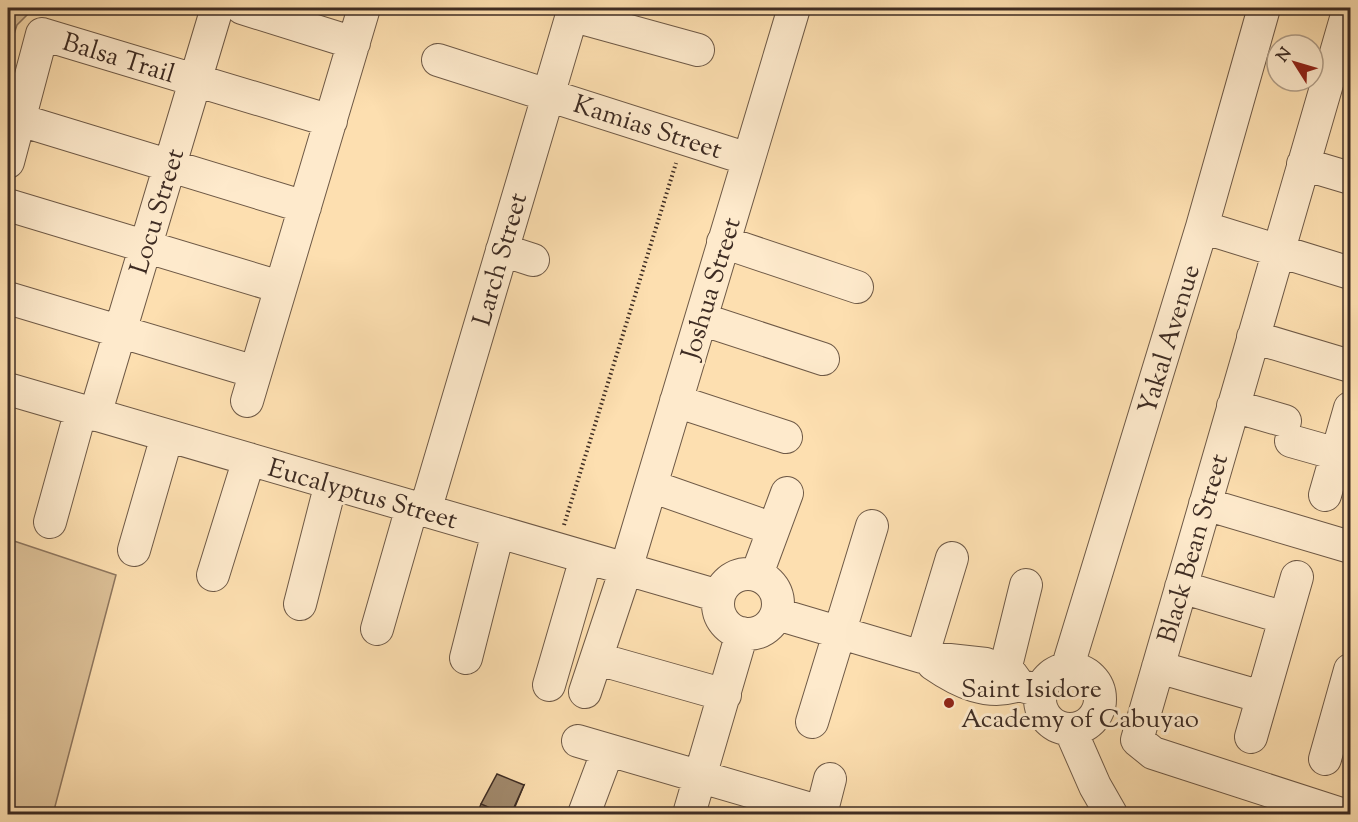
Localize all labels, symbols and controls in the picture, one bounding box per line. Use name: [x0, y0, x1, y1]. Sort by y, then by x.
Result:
street label: Balsa Trail: [58, 25, 179, 94]
north arrow: [1265, 33, 1325, 93]
text: N: [1272, 43, 1298, 68]
street label: Kamias Street: [568, 87, 727, 170]
street label: Locu Street: [122, 144, 195, 279]
street label: Larch Street: [465, 189, 538, 330]
street label: Joshua Street: [673, 213, 752, 366]
street label: Yakal Avenue: [1130, 260, 1211, 419]
street label: Black Bean Street: [1150, 450, 1239, 648]
street label: Eucalyptus Street: [263, 451, 461, 540]
place label: Saint Isidore Academy of Cabuyao: [961, 672, 1199, 739]
marker: Saint Isidore Academy of Cabuyao: [942, 696, 956, 710]

